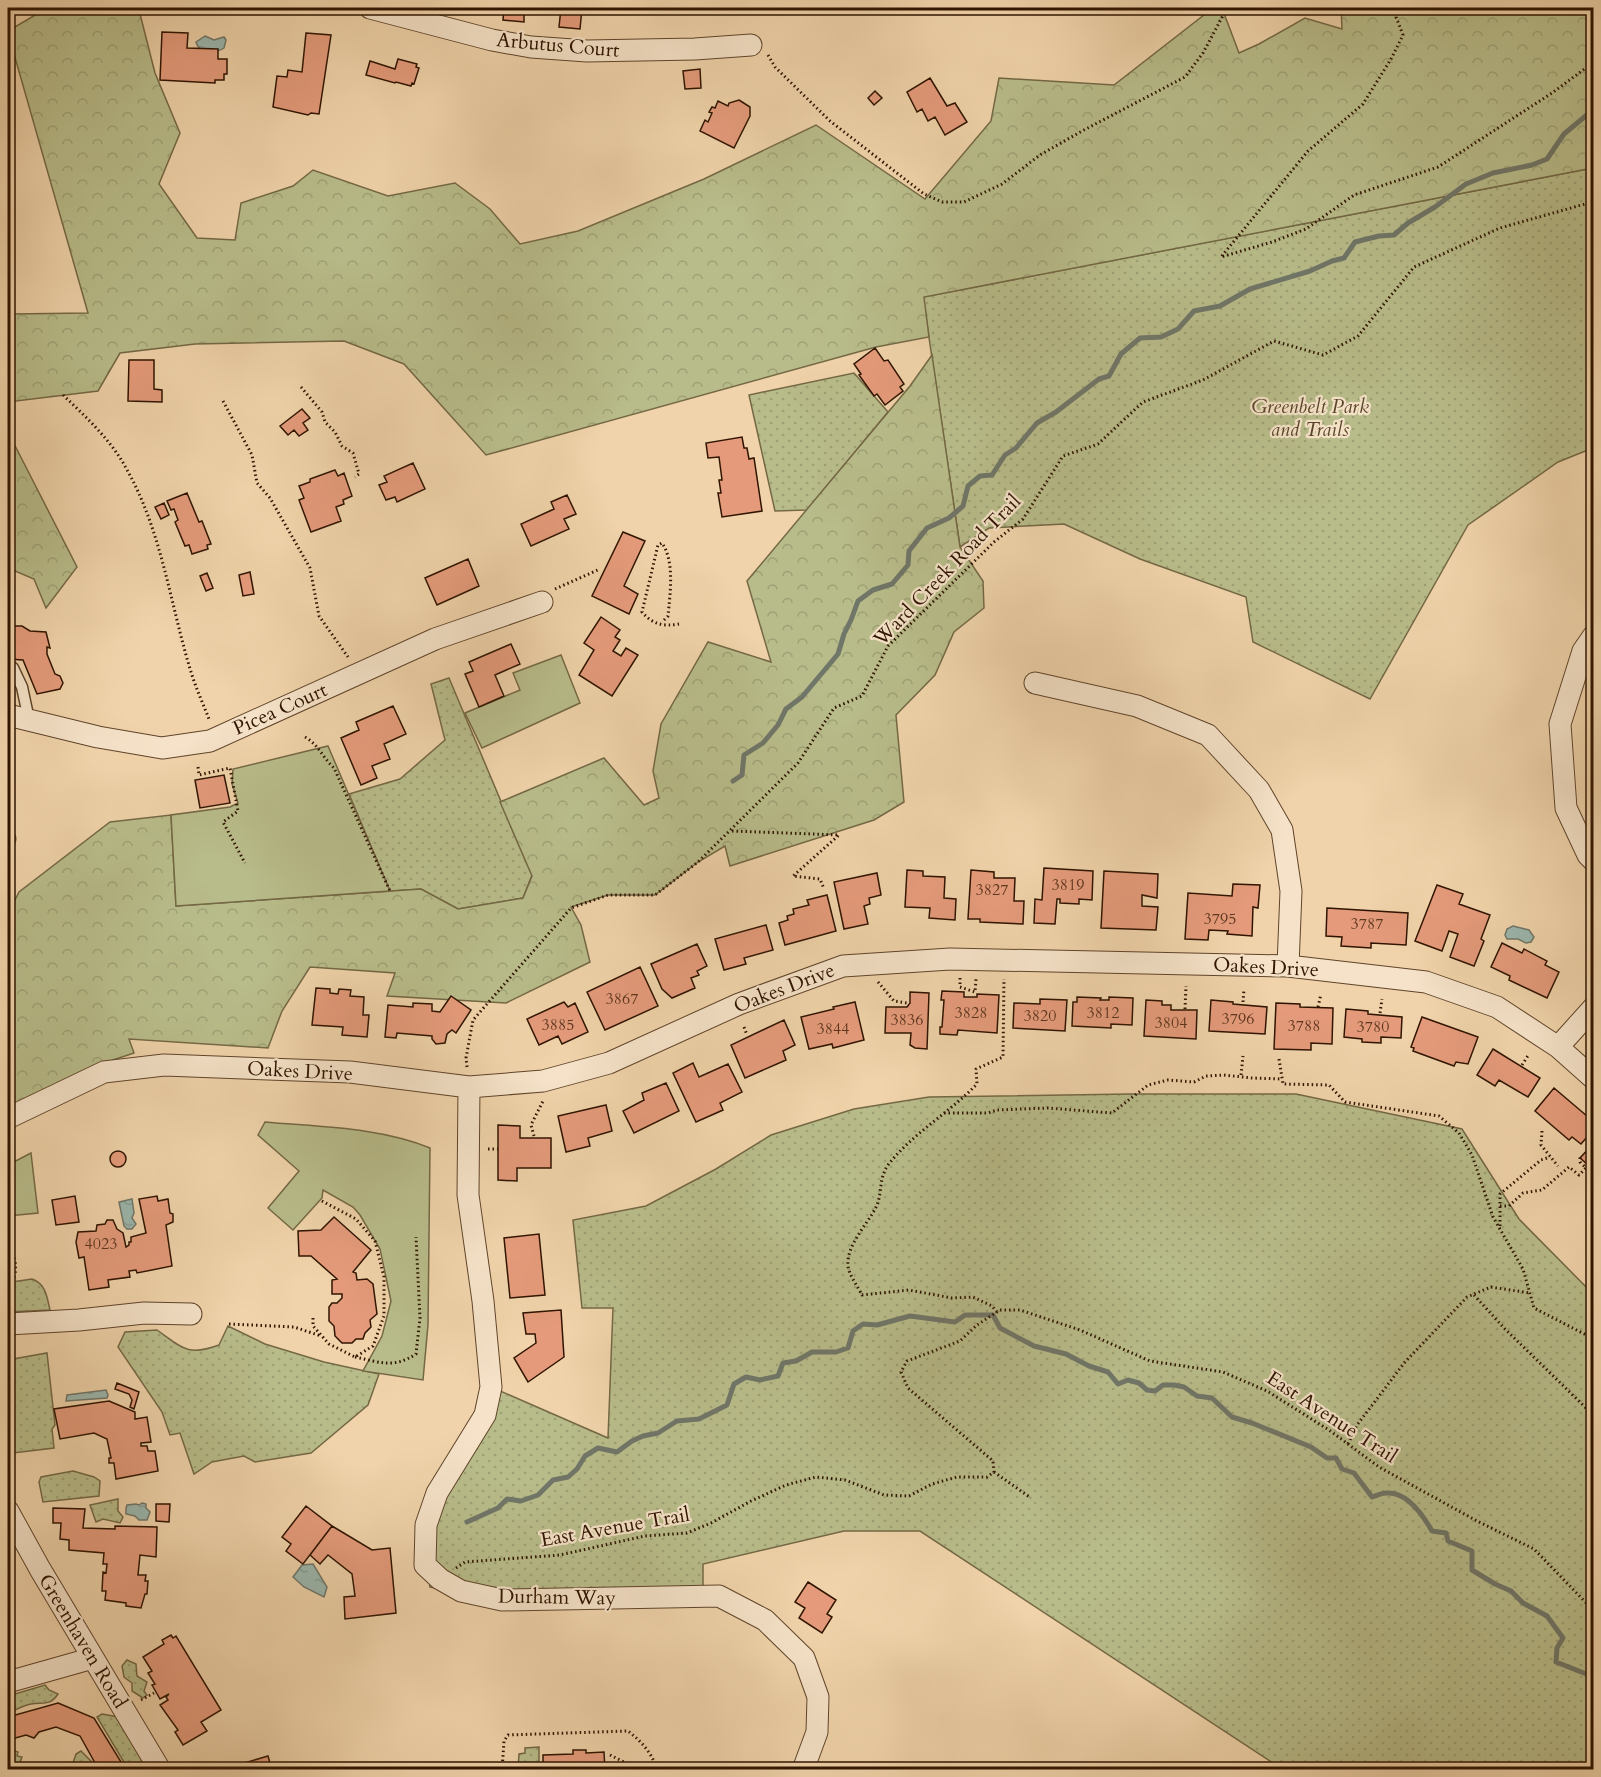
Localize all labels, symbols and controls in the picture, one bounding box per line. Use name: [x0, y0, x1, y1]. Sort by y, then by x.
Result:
street label: Arbutus Court: [495, 26, 621, 64]
park label: Greenbelt Park and Trails: [1251, 393, 1369, 443]
street label: Ward Creek Road Trail: [867, 488, 1027, 653]
street label: Picea Court: [229, 676, 332, 742]
house number: 3819: [1052, 874, 1084, 896]
house number: 3827: [976, 879, 1008, 901]
house number: 3795: [1204, 908, 1236, 930]
house number: 3787: [1351, 913, 1383, 935]
street label: Oakes Drive: [1212, 951, 1320, 983]
street label: Oakes Drive: [730, 956, 838, 1020]
house number: 3867: [606, 988, 638, 1010]
house number: 3828: [955, 1002, 987, 1024]
house number: 3812: [1087, 1002, 1119, 1024]
house number: 3820: [1024, 1005, 1056, 1027]
house number: 3796: [1222, 1008, 1254, 1030]
house number: 3836: [891, 1009, 923, 1031]
house number: 3804: [1155, 1012, 1187, 1034]
house number: 3885: [542, 1014, 574, 1036]
house number: 3788: [1288, 1015, 1320, 1037]
house number: 3780: [1357, 1016, 1389, 1038]
house number: 3844: [817, 1018, 849, 1040]
street label: Oakes Drive: [246, 1055, 354, 1087]
house number: 4023: [85, 1233, 117, 1255]
street label: East Avenue Trail: [1261, 1365, 1403, 1469]
street label: East Avenue Trail: [538, 1501, 692, 1553]
street label: Greenhaven Road: [32, 1569, 134, 1713]
street label: Durham Way: [498, 1582, 617, 1612]

